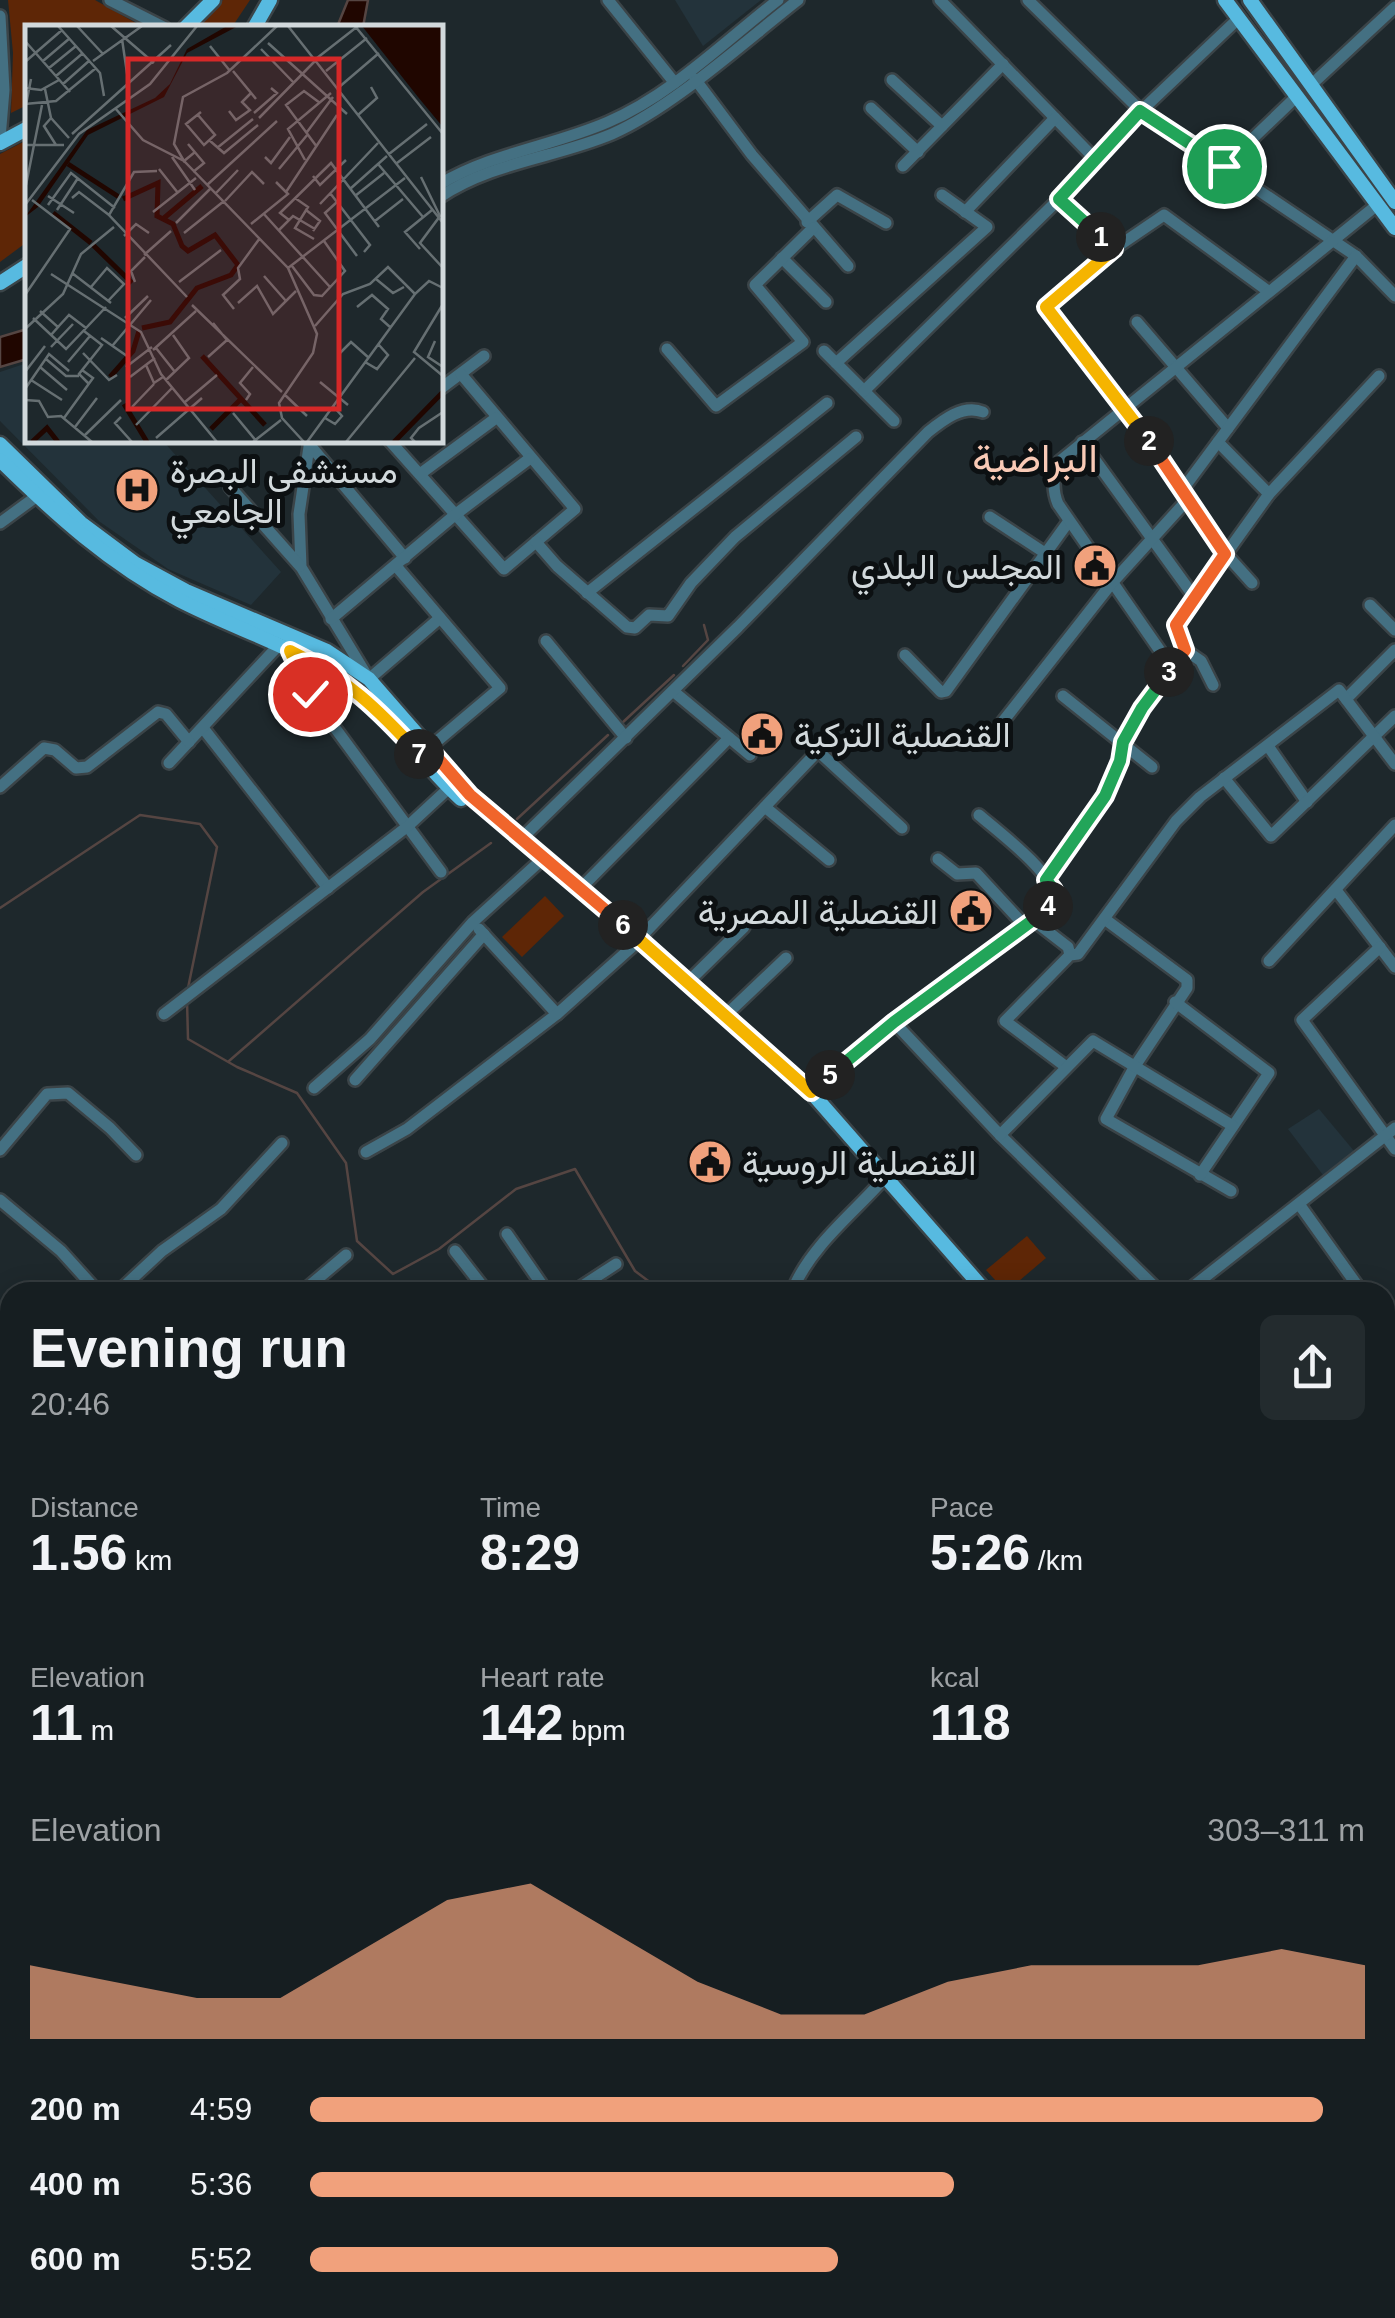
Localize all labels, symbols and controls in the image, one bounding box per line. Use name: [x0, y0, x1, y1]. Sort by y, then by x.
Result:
inset map: [25, 25, 442, 442]
pin: [1182, 124, 1267, 209]
icon: arrive: [1197, 139, 1252, 194]
pin: 1: [1076, 212, 1126, 262]
text: 1: [1093, 221, 1109, 252]
pin: 2: [1124, 416, 1174, 466]
text: 2: [1141, 425, 1157, 456]
district label: البراضية: [972, 436, 1098, 483]
place label: مستشفى البصرة الجامعي: [170, 451, 398, 540]
hospital icon: مستشفى البصرة الجامعي: [114, 467, 160, 513]
public building icon: المجلس البلدي: [1072, 543, 1118, 589]
place label: المجلس البلدي: [851, 547, 1062, 596]
pin: 3: [1144, 647, 1194, 697]
pin: [268, 652, 353, 737]
text: 3: [1161, 656, 1177, 687]
icon: check: [283, 667, 338, 722]
public building icon: القنصلية التركية: [739, 711, 785, 757]
place label: القنصلية التركية: [794, 715, 1011, 757]
pin: 7: [394, 729, 444, 779]
text: 7: [411, 738, 427, 769]
pin: 4: [1023, 881, 1073, 931]
public building icon: القنصلية المصرية: [948, 888, 994, 934]
text: 4: [1040, 890, 1056, 921]
place label: القنصلية المصرية: [698, 892, 938, 934]
pin: 6: [598, 900, 648, 950]
text: 6: [615, 909, 631, 940]
pin: 5: [805, 1050, 855, 1100]
text: 5: [822, 1059, 838, 1090]
public building icon: القنصلية الروسية: [687, 1139, 733, 1185]
place label: القنصلية الروسية: [742, 1143, 976, 1185]
button: share: [1260, 1315, 1365, 1420]
text: Evening run: [30, 1317, 348, 1379]
text: 20:46: [30, 1386, 110, 1422]
text: Distance: [30, 1492, 139, 1523]
text: Time: [480, 1492, 541, 1523]
text: Pace: [930, 1492, 994, 1523]
text: 1.56: [30, 1525, 127, 1581]
text: 8:29: [480, 1525, 580, 1581]
text: 5:26: [930, 1525, 1030, 1581]
text: km: [127, 1545, 172, 1576]
text: /km: [1030, 1545, 1083, 1576]
text: Elevation: [30, 1662, 145, 1693]
text: Heart rate: [480, 1662, 605, 1693]
text: kcal: [930, 1662, 980, 1693]
text: 11: [30, 1695, 83, 1751]
text: 142: [480, 1695, 563, 1751]
text: 118: [930, 1695, 1011, 1751]
text: m: [83, 1715, 114, 1746]
text: bpm: [563, 1715, 626, 1746]
text: Elevation: [30, 1812, 162, 1848]
text: 303–311 m: [1207, 1812, 1365, 1848]
text: 200 m: [30, 2091, 121, 2127]
text: 4:59: [190, 2091, 252, 2127]
text: 400 m: [30, 2166, 121, 2202]
text: 5:36: [190, 2166, 252, 2202]
text: 600 m: [30, 2241, 121, 2277]
text: 5:52: [190, 2241, 252, 2277]

